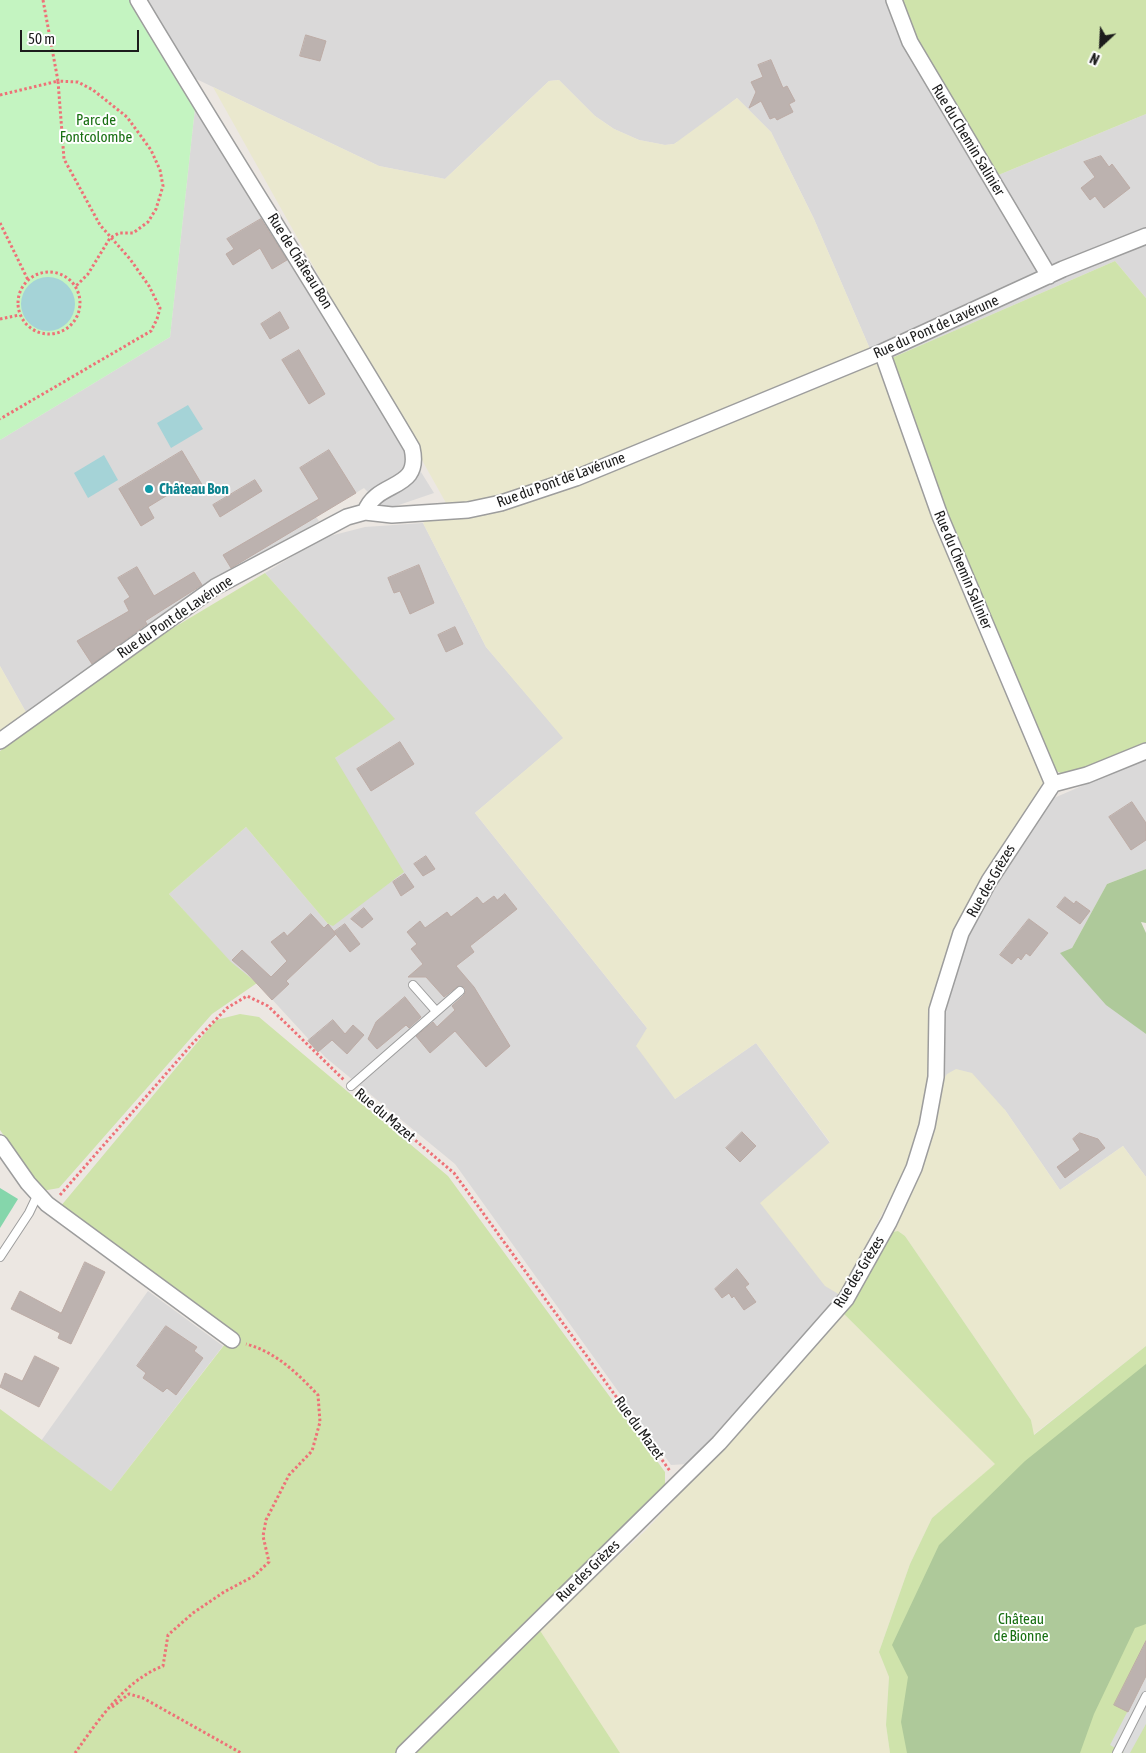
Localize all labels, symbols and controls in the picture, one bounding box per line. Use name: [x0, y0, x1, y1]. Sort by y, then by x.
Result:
scale bar: [22, 20, 141, 52]
north arrow: [1076, 20, 1126, 70]
text: 50 m: [28, 30, 55, 47]
text: N: [1088, 50, 1102, 68]
street label: Rue du Chemin Salinier: [928, 81, 1008, 199]
park label: Parc de Fontcolombe: [60, 111, 132, 146]
street label: Rue de Château Bon: [263, 210, 337, 312]
street label: Rue du Pont de Lavérune: [871, 291, 1001, 363]
street label: Rue du Pont de Lavérune: [494, 448, 628, 512]
place label: Château Bon: [159, 480, 229, 498]
marker: Château Bon: [143, 483, 155, 495]
street label: Rue du Chemin Salinier: [930, 508, 996, 632]
street label: Rue du Pont de Lavérune: [114, 572, 236, 662]
street label: Rue des Grèzes: [963, 841, 1019, 921]
street label: Rue du Mazet: [351, 1085, 419, 1145]
street label: Rue des Grèzes: [830, 1233, 888, 1311]
street label: Rue du Mazet: [610, 1393, 668, 1463]
street label: Rue des Grèzes: [552, 1536, 624, 1606]
park label: Château de Bionne: [994, 1610, 1048, 1645]

